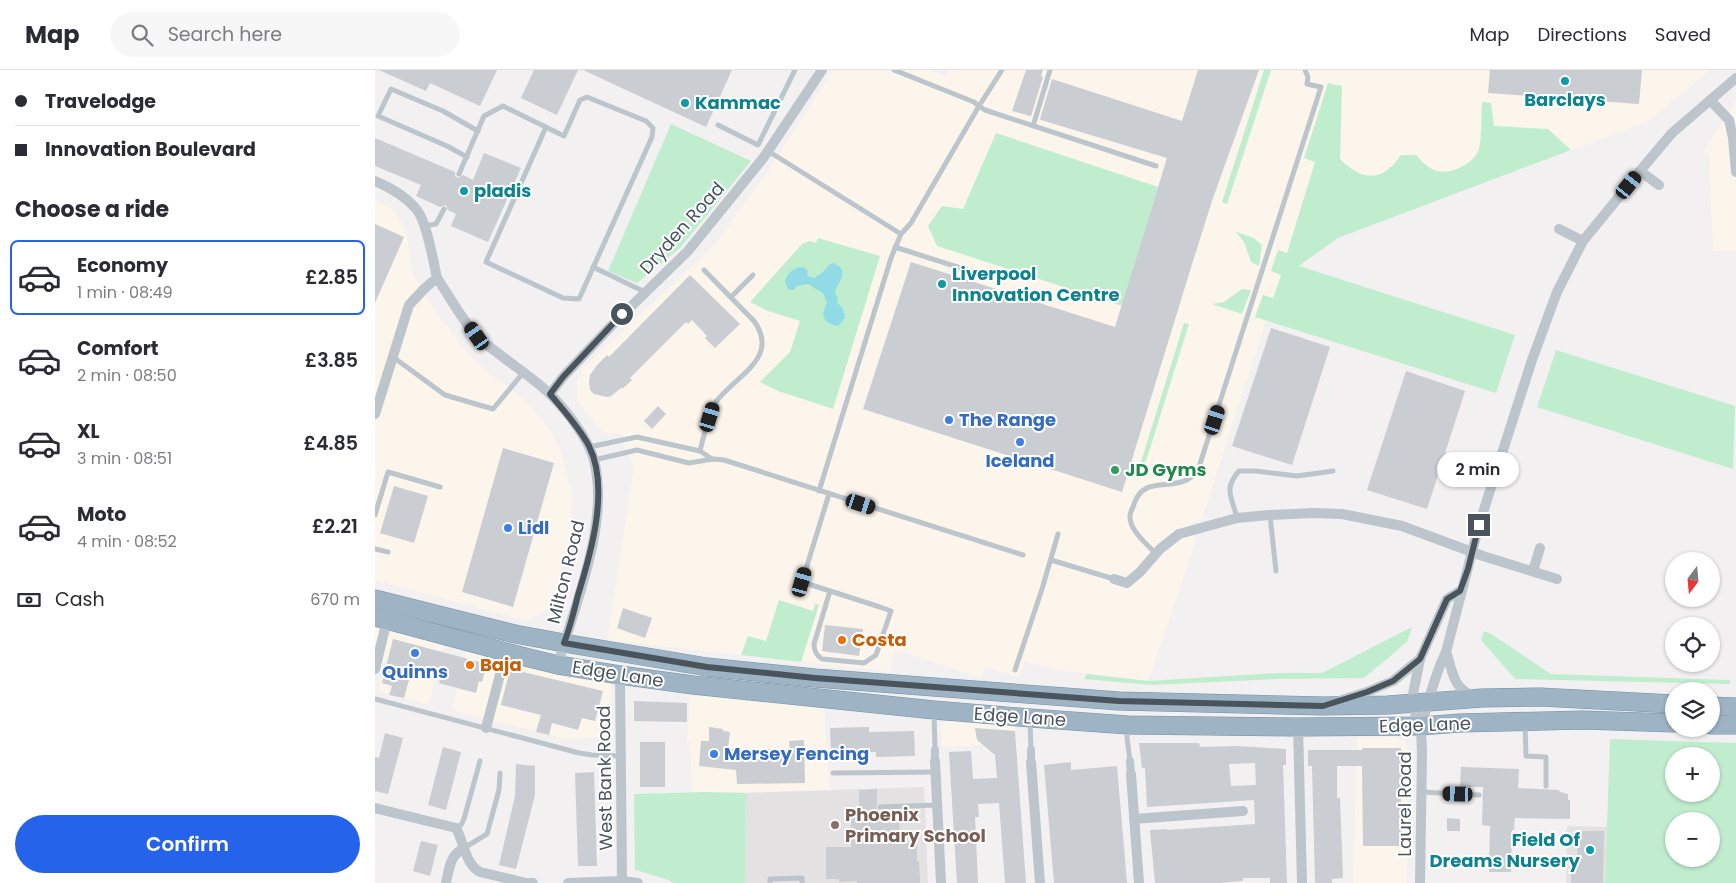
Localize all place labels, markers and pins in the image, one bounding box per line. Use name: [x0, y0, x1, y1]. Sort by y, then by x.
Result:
marker: Barclays: [1559, 75, 1571, 87]
place label: Barclays: [1524, 87, 1606, 112]
place label: Kammac: [695, 90, 781, 115]
marker: Kammac: [679, 97, 691, 109]
place label: pladis: [474, 178, 531, 203]
marker: pladis: [458, 185, 470, 197]
place label: Liverpool Innovation Centre: [952, 261, 1120, 307]
marker: Liverpool Innovation Centre: [936, 278, 948, 290]
place label: The Range: [959, 407, 1056, 432]
marker: The Range: [943, 414, 955, 426]
marker: Iceland: [1014, 436, 1026, 448]
place label: Iceland: [985, 448, 1055, 473]
place label: JD Gyms: [1125, 457, 1207, 482]
marker: JD Gyms: [1109, 464, 1121, 476]
place label: Lidl: [518, 515, 549, 540]
marker: Lidl: [502, 522, 514, 534]
place label: Costa: [852, 627, 907, 652]
marker: Costa: [836, 634, 848, 646]
marker: Quinns: [409, 647, 421, 659]
place label: Baja: [480, 652, 522, 677]
place label: Quinns: [382, 659, 448, 684]
marker: Baja: [464, 659, 476, 671]
place label: Mersey Fencing: [724, 741, 869, 766]
marker: Mersey Fencing: [708, 748, 720, 760]
place label: Phoenix Primary School: [845, 802, 986, 848]
marker: Phoenix Primary School: [829, 819, 841, 831]
place label: Field Of Dreams Nursery: [1429, 827, 1581, 873]
marker: Field Of Dreams Nursery: [1584, 844, 1596, 856]

